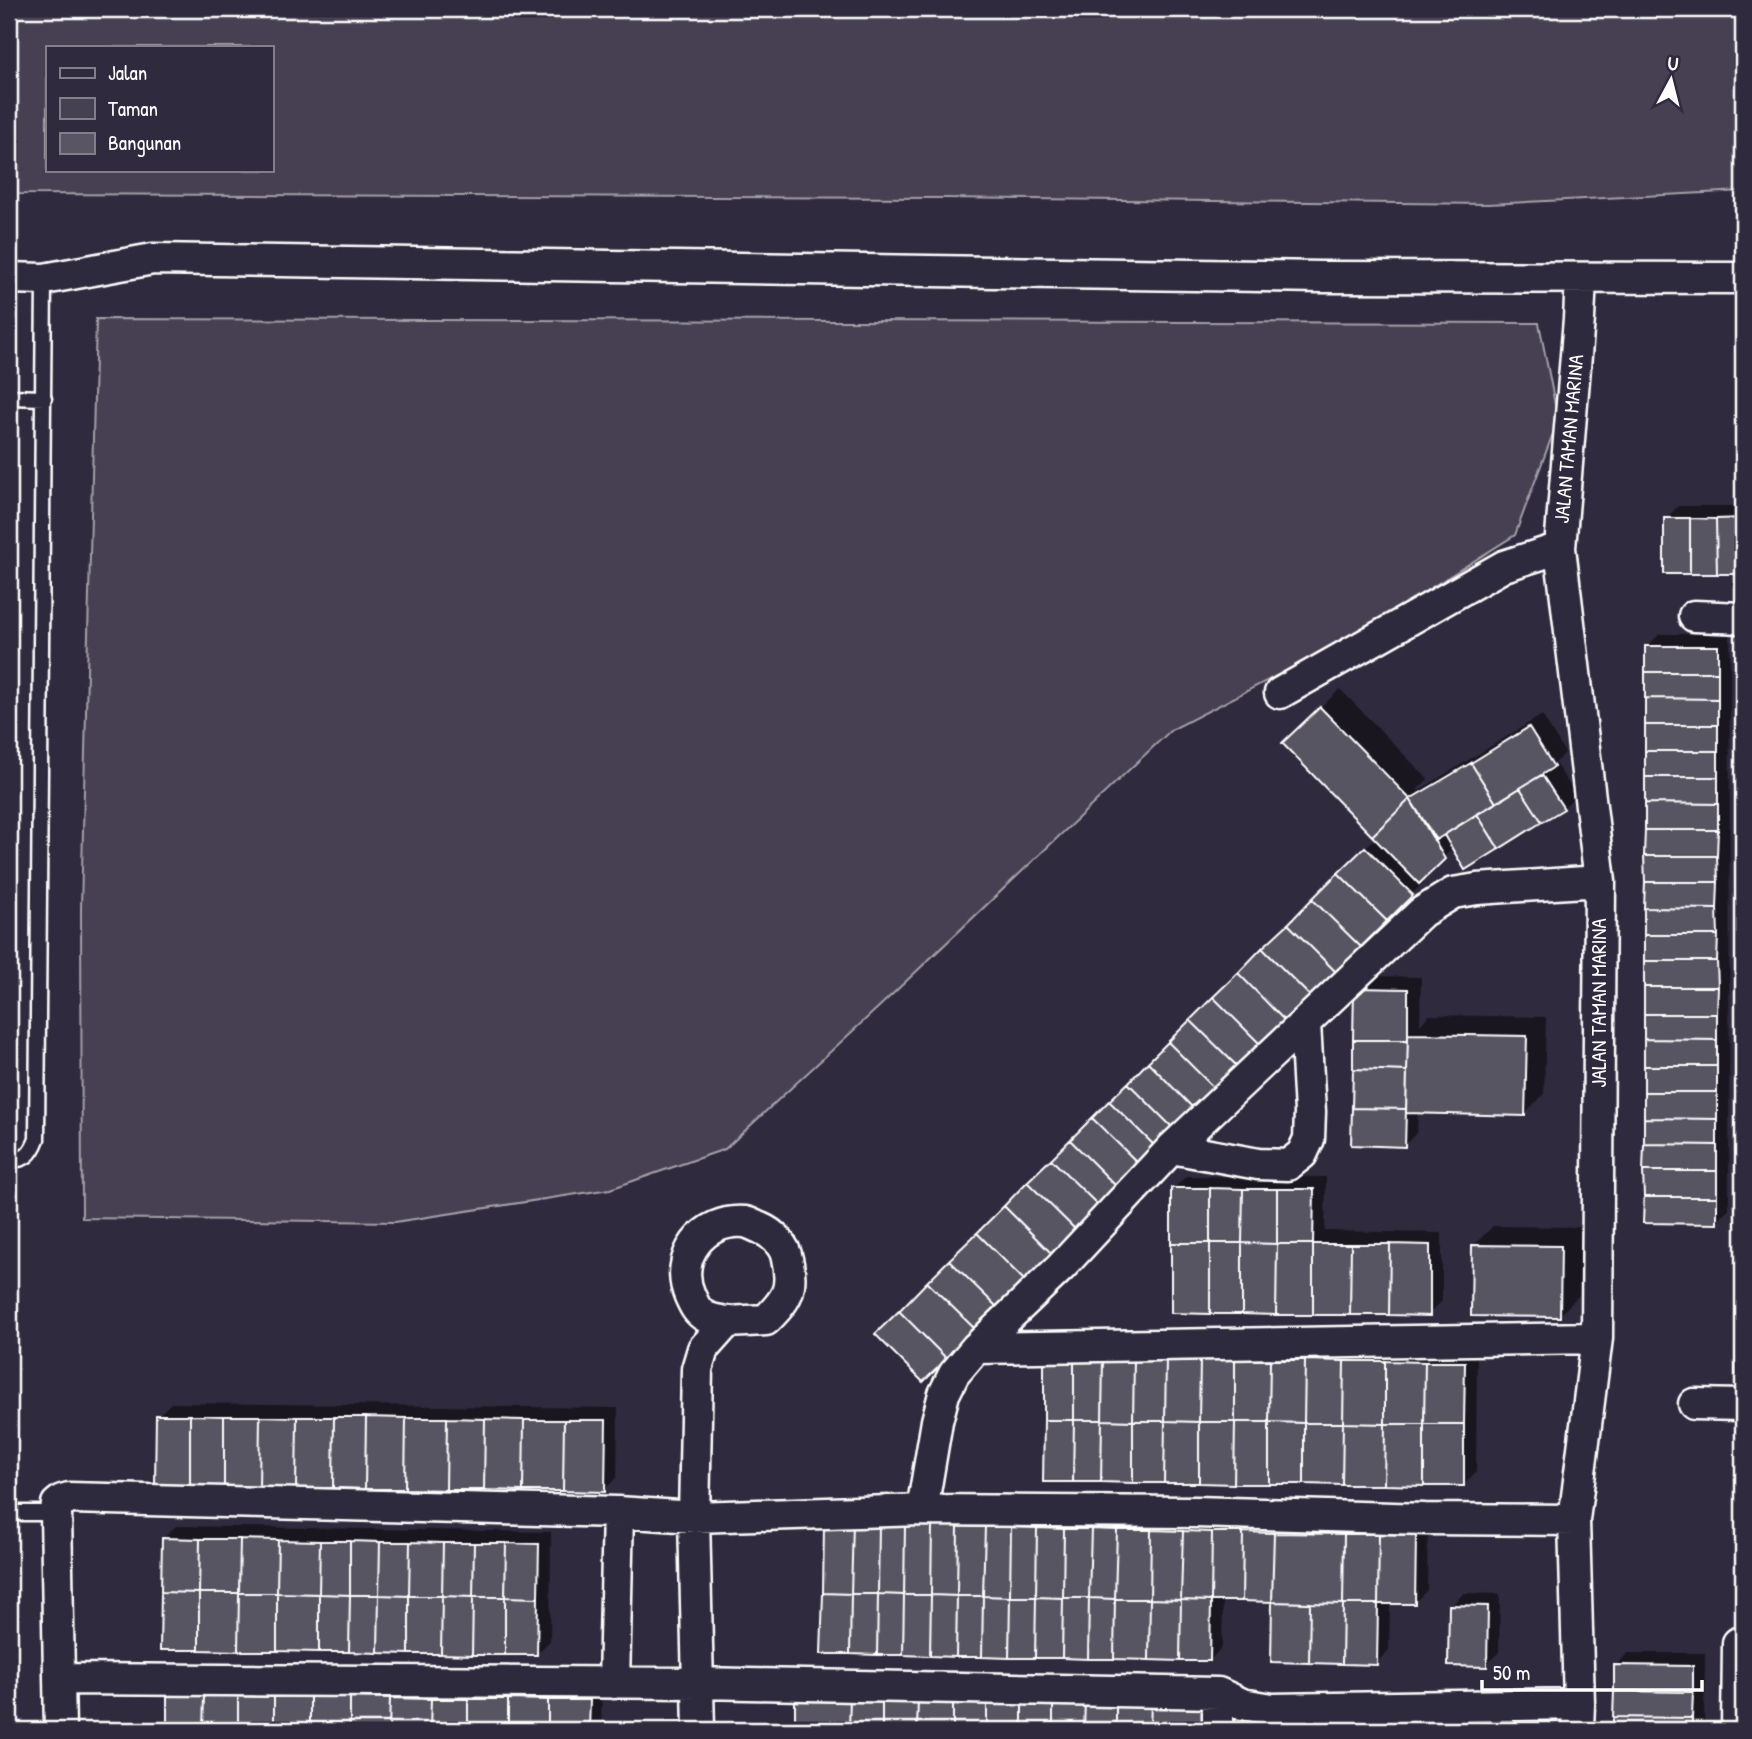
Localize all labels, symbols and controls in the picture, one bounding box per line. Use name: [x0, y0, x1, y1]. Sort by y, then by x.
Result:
legend: [46, 46, 273, 172]
north arrow: [1636, 46, 1706, 116]
text: U: [1666, 50, 1680, 77]
text: Jalan: [108, 58, 147, 87]
text: Taman: [108, 94, 158, 123]
text: Bangunan: [108, 128, 181, 157]
street label: JALAN TAMAN MARINA: [1547, 353, 1590, 525]
street label: JALAN TAMAN MARINA: [1584, 918, 1613, 1088]
scale bar: [1482, 1648, 1703, 1692]
text: 50 m: [1493, 1658, 1530, 1687]

